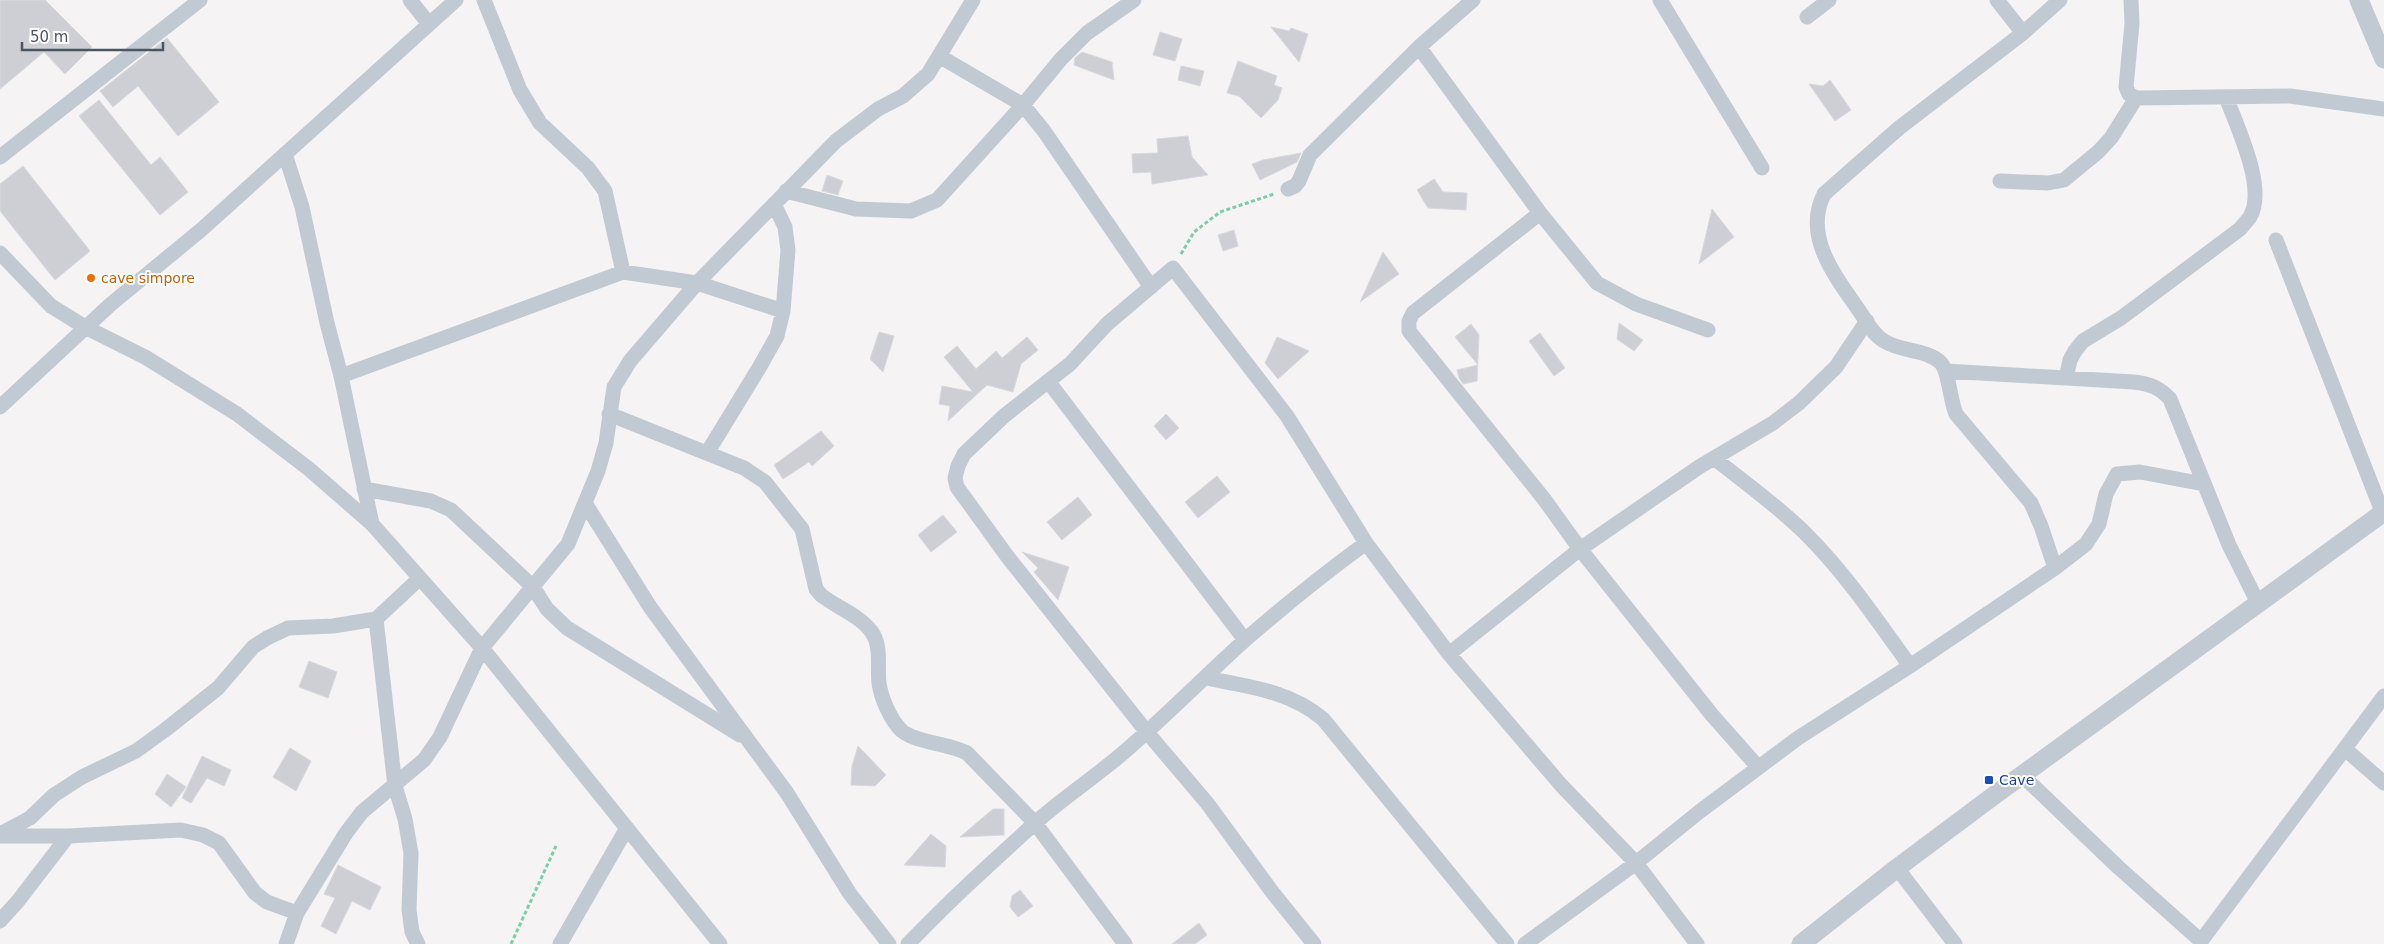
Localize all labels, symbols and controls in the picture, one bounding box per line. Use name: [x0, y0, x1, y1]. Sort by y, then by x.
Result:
scale bar: [22, 20, 164, 52]
text: 50 m: [30, 28, 68, 46]
place label: cave simpore: [101, 270, 195, 286]
marker: cave simpore: [85, 272, 97, 284]
place label: Cave: [1999, 772, 2034, 788]
marker: Cave: [1983, 774, 1995, 786]

